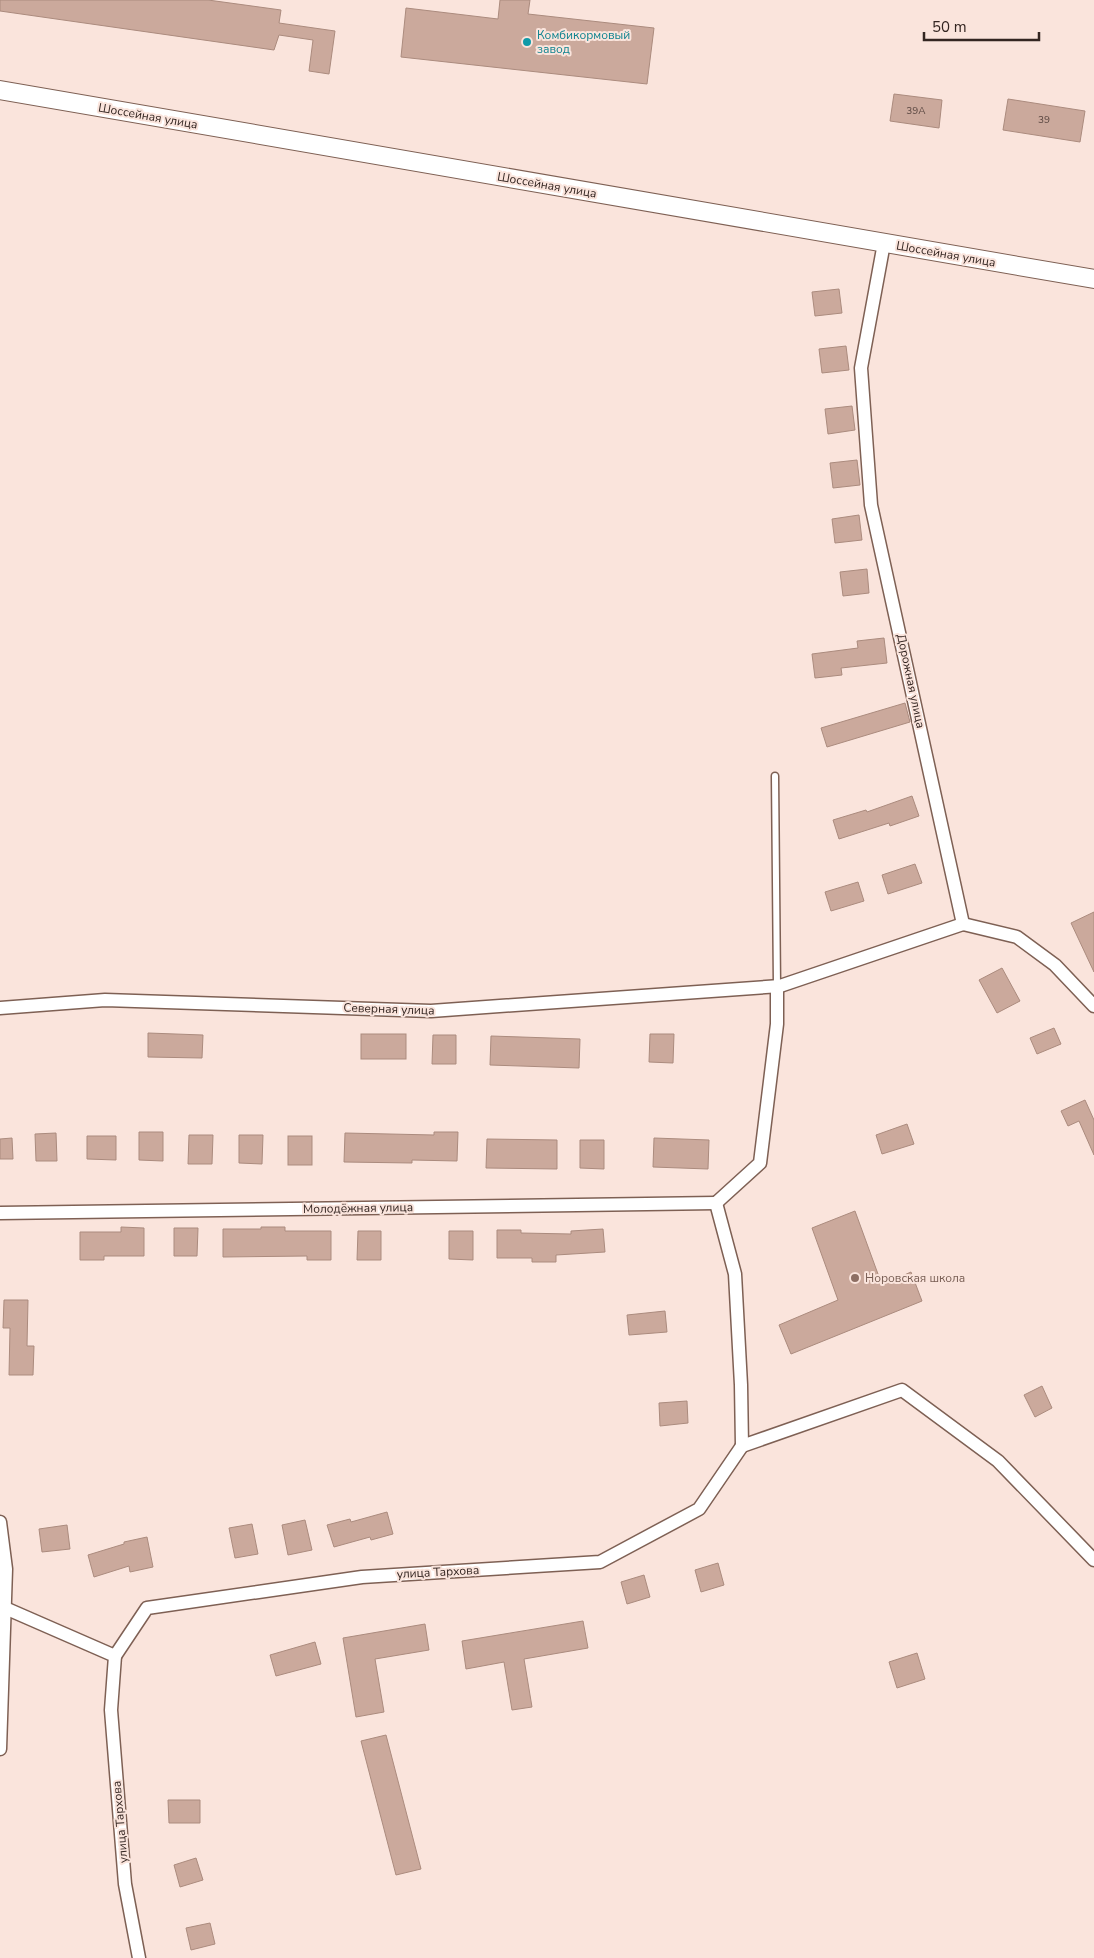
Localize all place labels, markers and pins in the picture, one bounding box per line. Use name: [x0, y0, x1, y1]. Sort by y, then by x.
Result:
place label: Комбикормовый завод: [537, 27, 630, 57]
marker: Комбикормовый завод: [521, 36, 533, 48]
place label: Норовская школа: [865, 1270, 965, 1286]
marker: Норовская школа: [849, 1272, 861, 1284]

